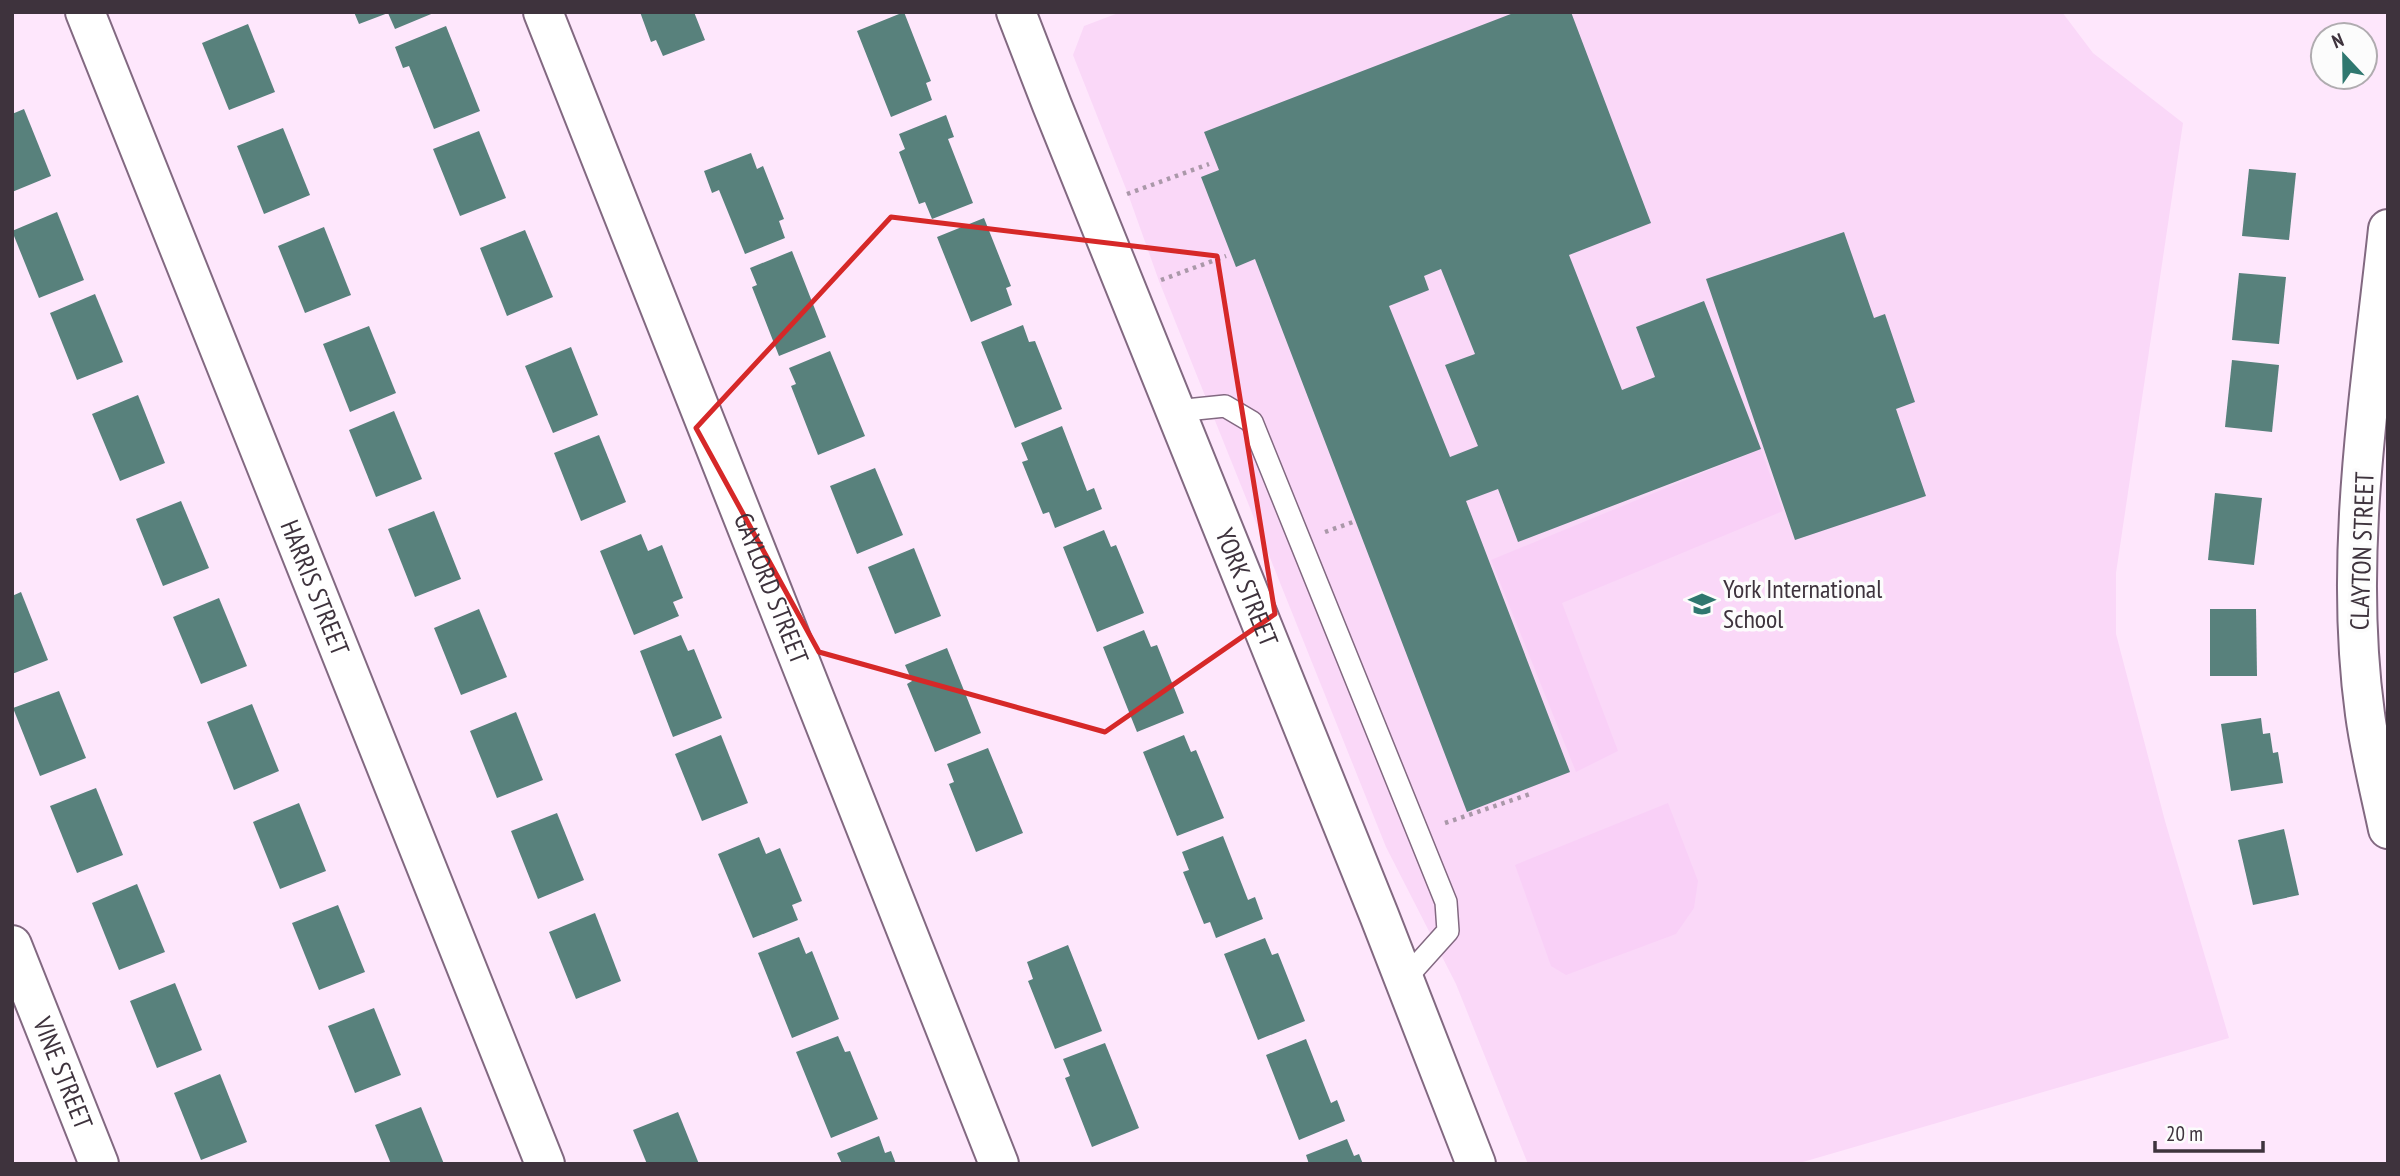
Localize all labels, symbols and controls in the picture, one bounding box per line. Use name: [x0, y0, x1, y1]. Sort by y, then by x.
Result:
north arrow: [2309, 21, 2379, 91]
text: N: [2328, 27, 2347, 53]
street label: CLAYTON STREET: [2342, 471, 2381, 631]
street label: GAYLORD STREET: [727, 508, 817, 669]
street label: HARRIS STREET: [274, 515, 357, 661]
street label: YORK STREET: [1209, 523, 1286, 652]
place label: York International School: [1723, 572, 1882, 635]
school or university icon: York International School: [1687, 589, 1717, 619]
street label: VINE STREET: [26, 1011, 101, 1134]
scale bar: [2155, 1110, 2264, 1154]
text: 20 m: [2166, 1120, 2203, 1147]

